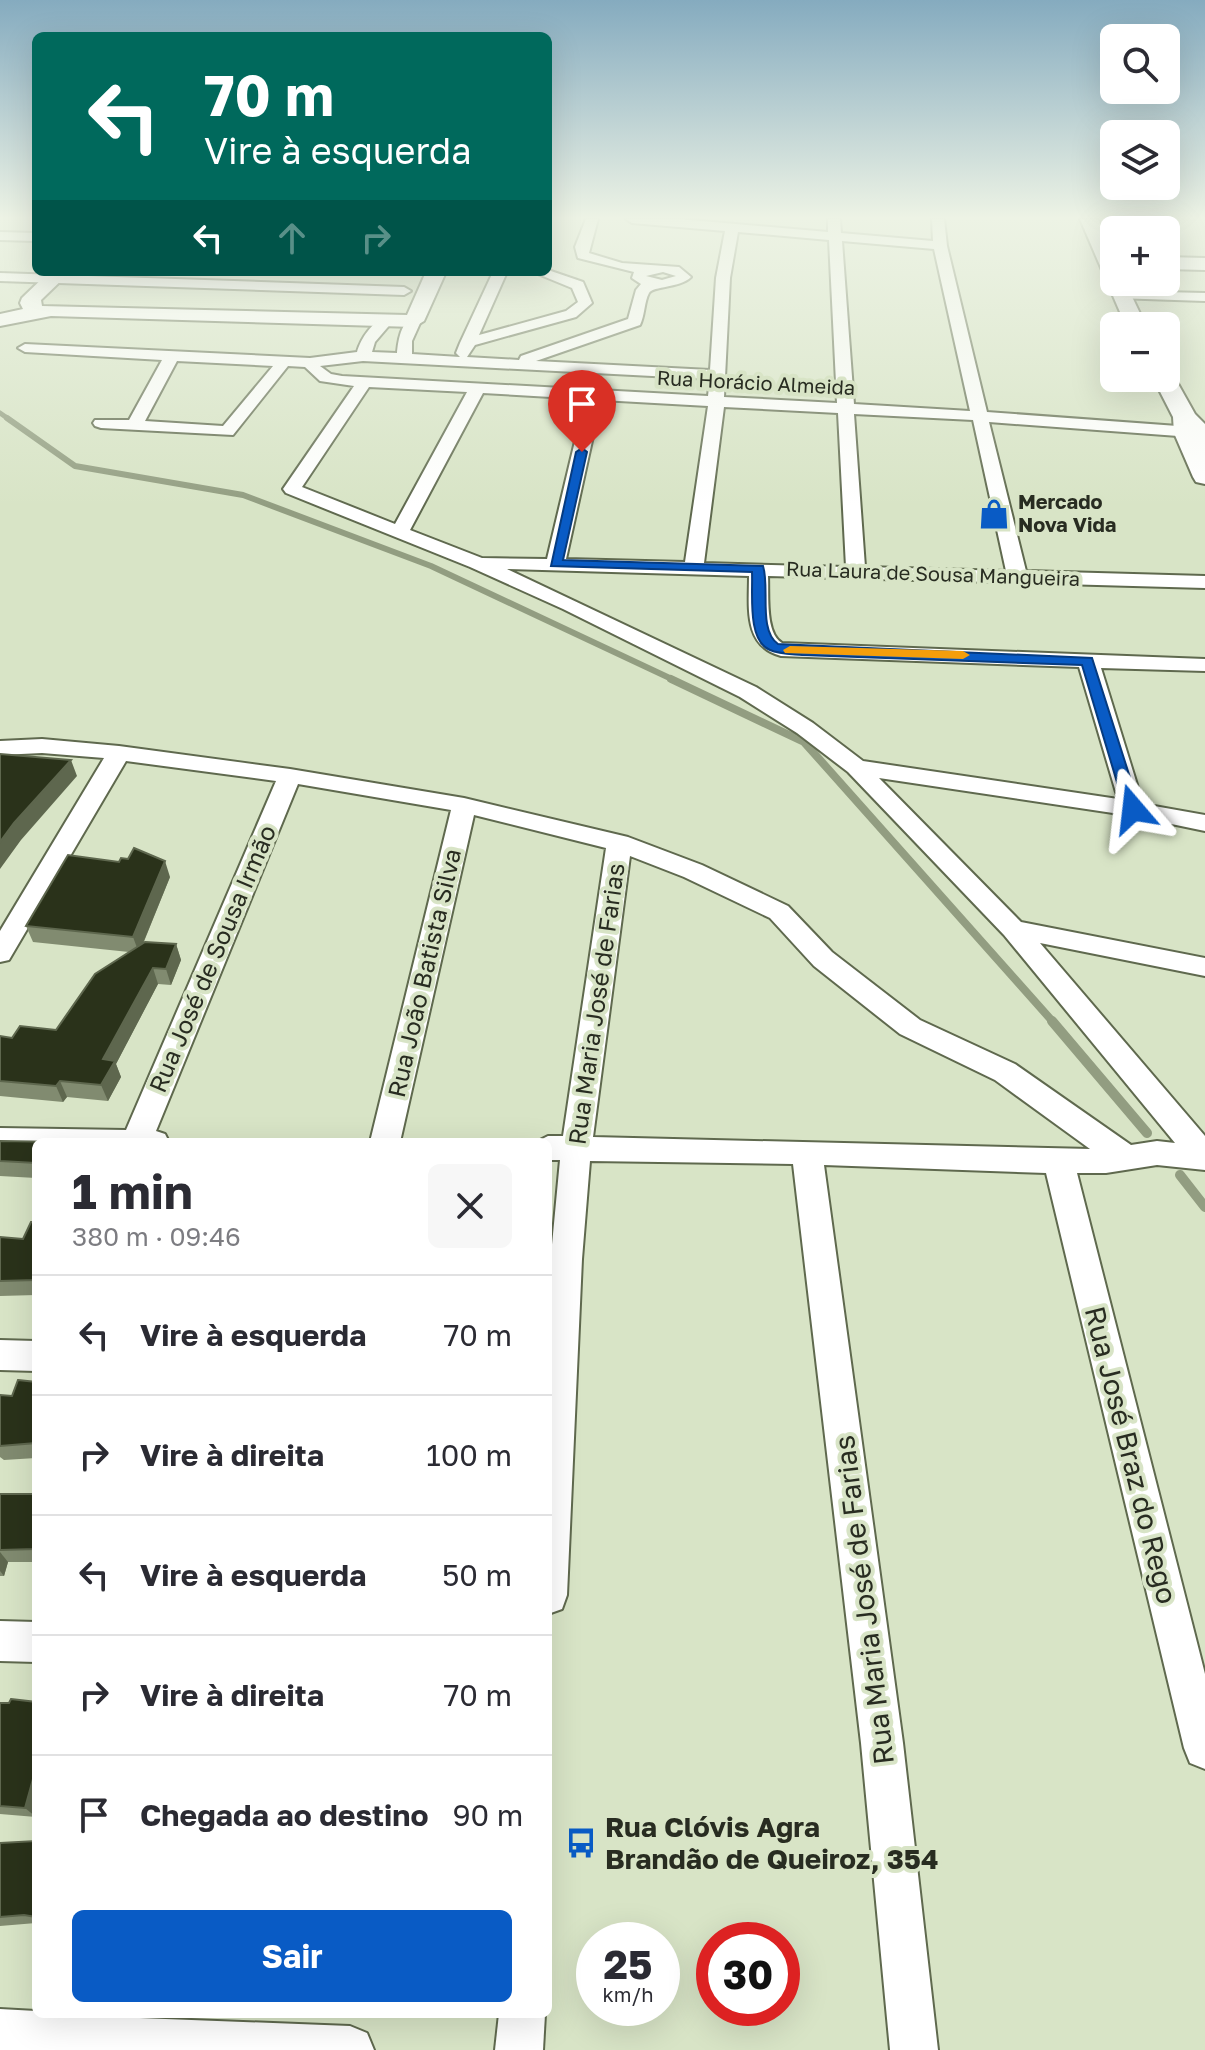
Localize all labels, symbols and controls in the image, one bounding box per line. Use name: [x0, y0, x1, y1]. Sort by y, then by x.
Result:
map controls: [1100, 24, 1180, 392]
button: search: [1100, 24, 1180, 104]
text: 70 m: [204, 61, 334, 128]
icon: left: [72, 64, 176, 168]
button: layers: [1100, 120, 1180, 200]
text: Vire à esquerda: [204, 129, 472, 172]
icon: left: [186, 216, 230, 260]
icon: ahead: [270, 216, 314, 260]
icon: right: [354, 216, 398, 260]
button: +: [1100, 216, 1180, 296]
button: −: [1100, 312, 1180, 392]
street label: Rua Horácio Almeida: [656, 365, 856, 399]
pin: [548, 370, 616, 452]
icon: arrive: [560, 382, 604, 426]
place label: Mercado Nova Vida: [1018, 489, 1116, 536]
shop icon: Mercado Nova Vida: [977, 497, 1011, 531]
street label: Rua Laura de Sousa Mangueira: [786, 556, 1080, 590]
position arrow: [1091, 767, 1175, 851]
street label: Rua José de Sousa Irmão: [142, 820, 281, 1096]
street label: Rua João Batista Silva: [381, 846, 466, 1100]
street label: Rua Maria José de Farias: [561, 861, 630, 1146]
text: 1 min: [72, 1162, 193, 1220]
button: close: [428, 1164, 512, 1248]
text: 380 m · 09:46: [72, 1221, 241, 1252]
street label: Rua José Braz do Rego: [1079, 1303, 1184, 1607]
icon: left: [72, 1313, 116, 1357]
text: Vire à esquerda: [140, 1317, 366, 1353]
text: 70 m: [443, 1317, 512, 1353]
icon: right: [72, 1433, 116, 1477]
street label: Rua Maria José de Farias: [827, 1434, 900, 1766]
text: Vire à direita: [140, 1437, 324, 1473]
text: 100 m: [426, 1437, 512, 1473]
icon: left: [72, 1553, 116, 1597]
text: Vire à esquerda: [140, 1557, 366, 1593]
text: 50 m: [442, 1557, 512, 1593]
icon: right: [72, 1673, 116, 1717]
text: Vire à direita: [140, 1677, 324, 1713]
text: 70 m: [443, 1677, 512, 1713]
icon: arrive: [72, 1793, 116, 1837]
text: Chegada ao destino: [140, 1797, 428, 1833]
text: 90 m: [452, 1797, 523, 1833]
place label: Rua Clóvis Agra Brandão de Queiroz, 354: [605, 1810, 938, 1875]
bus stop icon: Rua Clóvis Agra Brandão de Queiroz, 354: [564, 1826, 598, 1860]
button: Sair: [72, 1910, 512, 2002]
speed limit sign: 30: [696, 1922, 800, 2026]
text: 25: [604, 1940, 652, 1988]
text: km/h: [603, 1982, 653, 2006]

